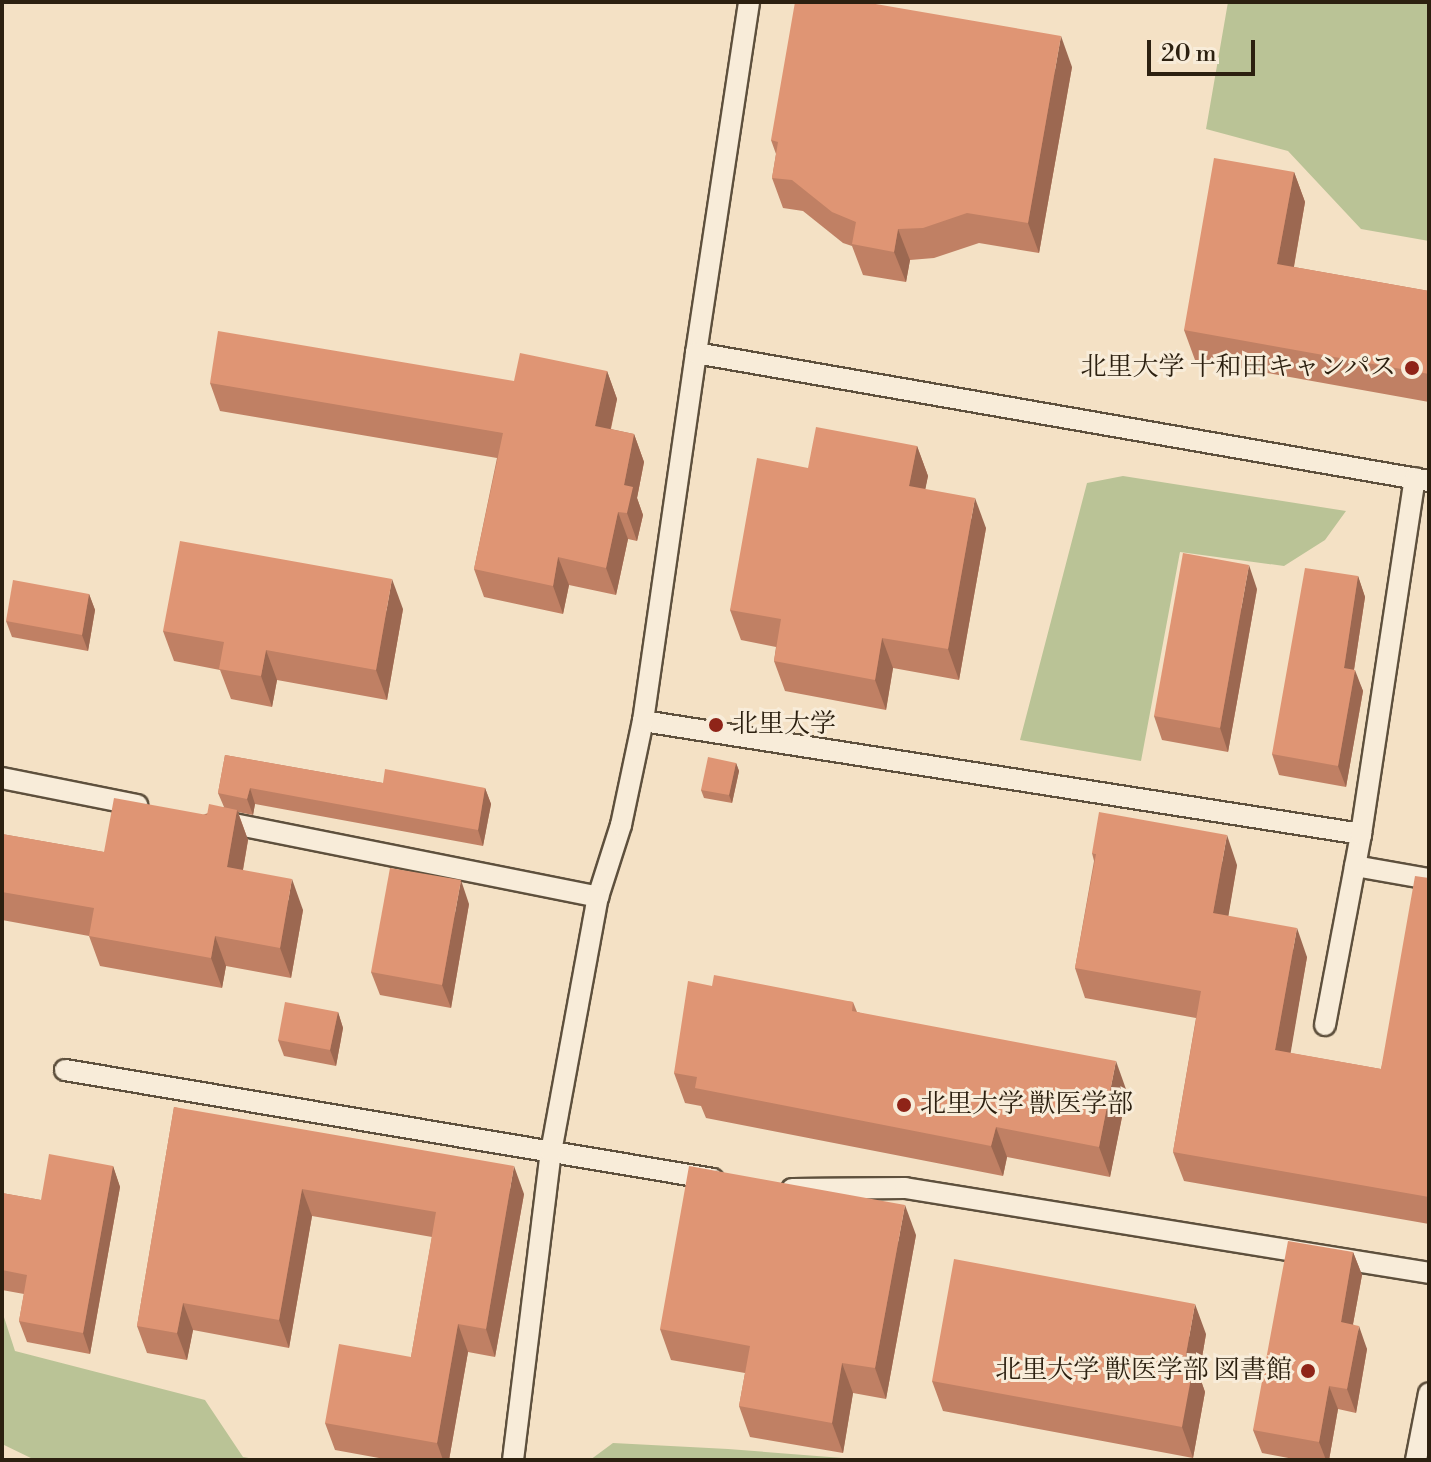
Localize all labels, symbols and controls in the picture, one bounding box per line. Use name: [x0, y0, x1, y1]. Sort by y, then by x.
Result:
scale bar: [1151, 24, 1259, 74]
text: 20 m: [1161, 39, 1217, 69]
place label: 北里大学 十和田キャンパス: [1079, 352, 1396, 384]
marker: 北里大学 十和田キャンパス: [1403, 359, 1421, 377]
place label: 北里大学: [732, 709, 836, 741]
marker: 北里大学: [707, 716, 725, 734]
place label: 北里大学 獣医学部: [920, 1089, 1133, 1121]
marker: 北里大学 獣医学部: [895, 1096, 913, 1114]
place label: 北里大学 獣医学部 図書館: [995, 1355, 1292, 1387]
marker: 北里大学 獣医学部 図書館: [1299, 1362, 1317, 1380]

